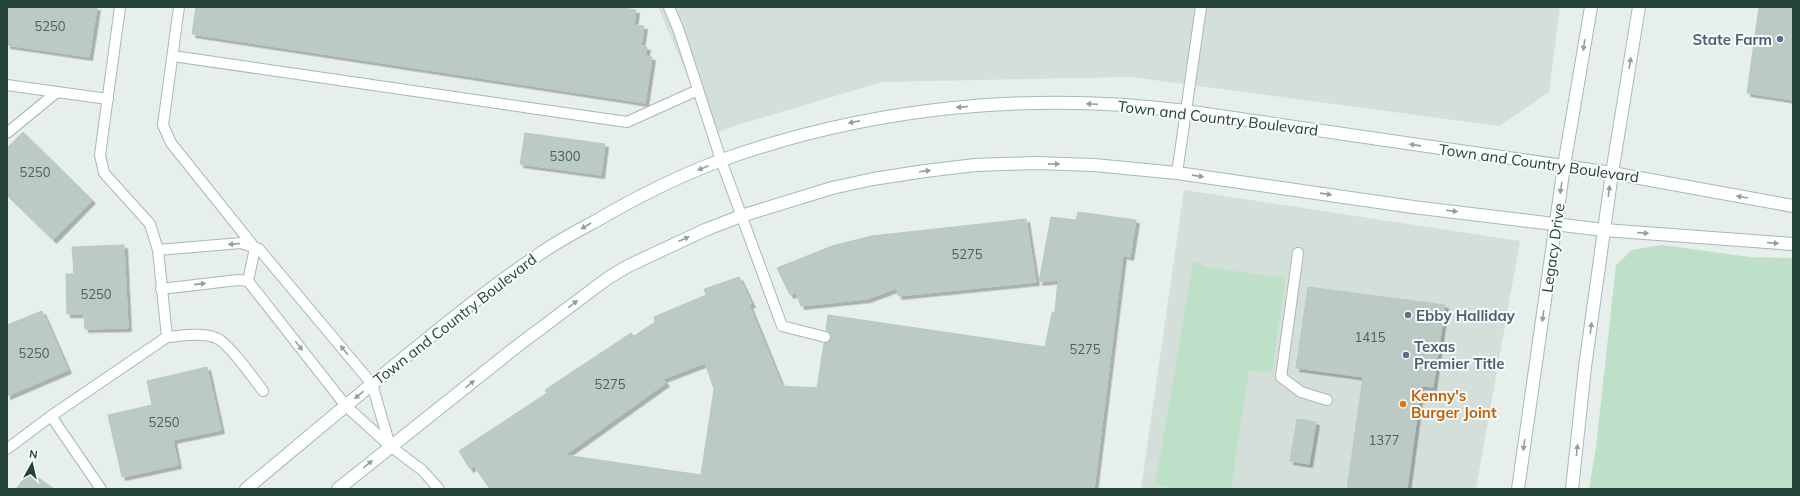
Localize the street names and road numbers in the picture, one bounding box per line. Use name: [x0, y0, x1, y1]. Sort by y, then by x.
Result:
street label: Town and Country Boulevard: [1117, 96, 1319, 140]
street label: Town and Country Boulevard: [1438, 140, 1640, 186]
street label: Legacy Drive: [1537, 202, 1569, 294]
street label: Town and Country Boulevard: [370, 249, 540, 389]

